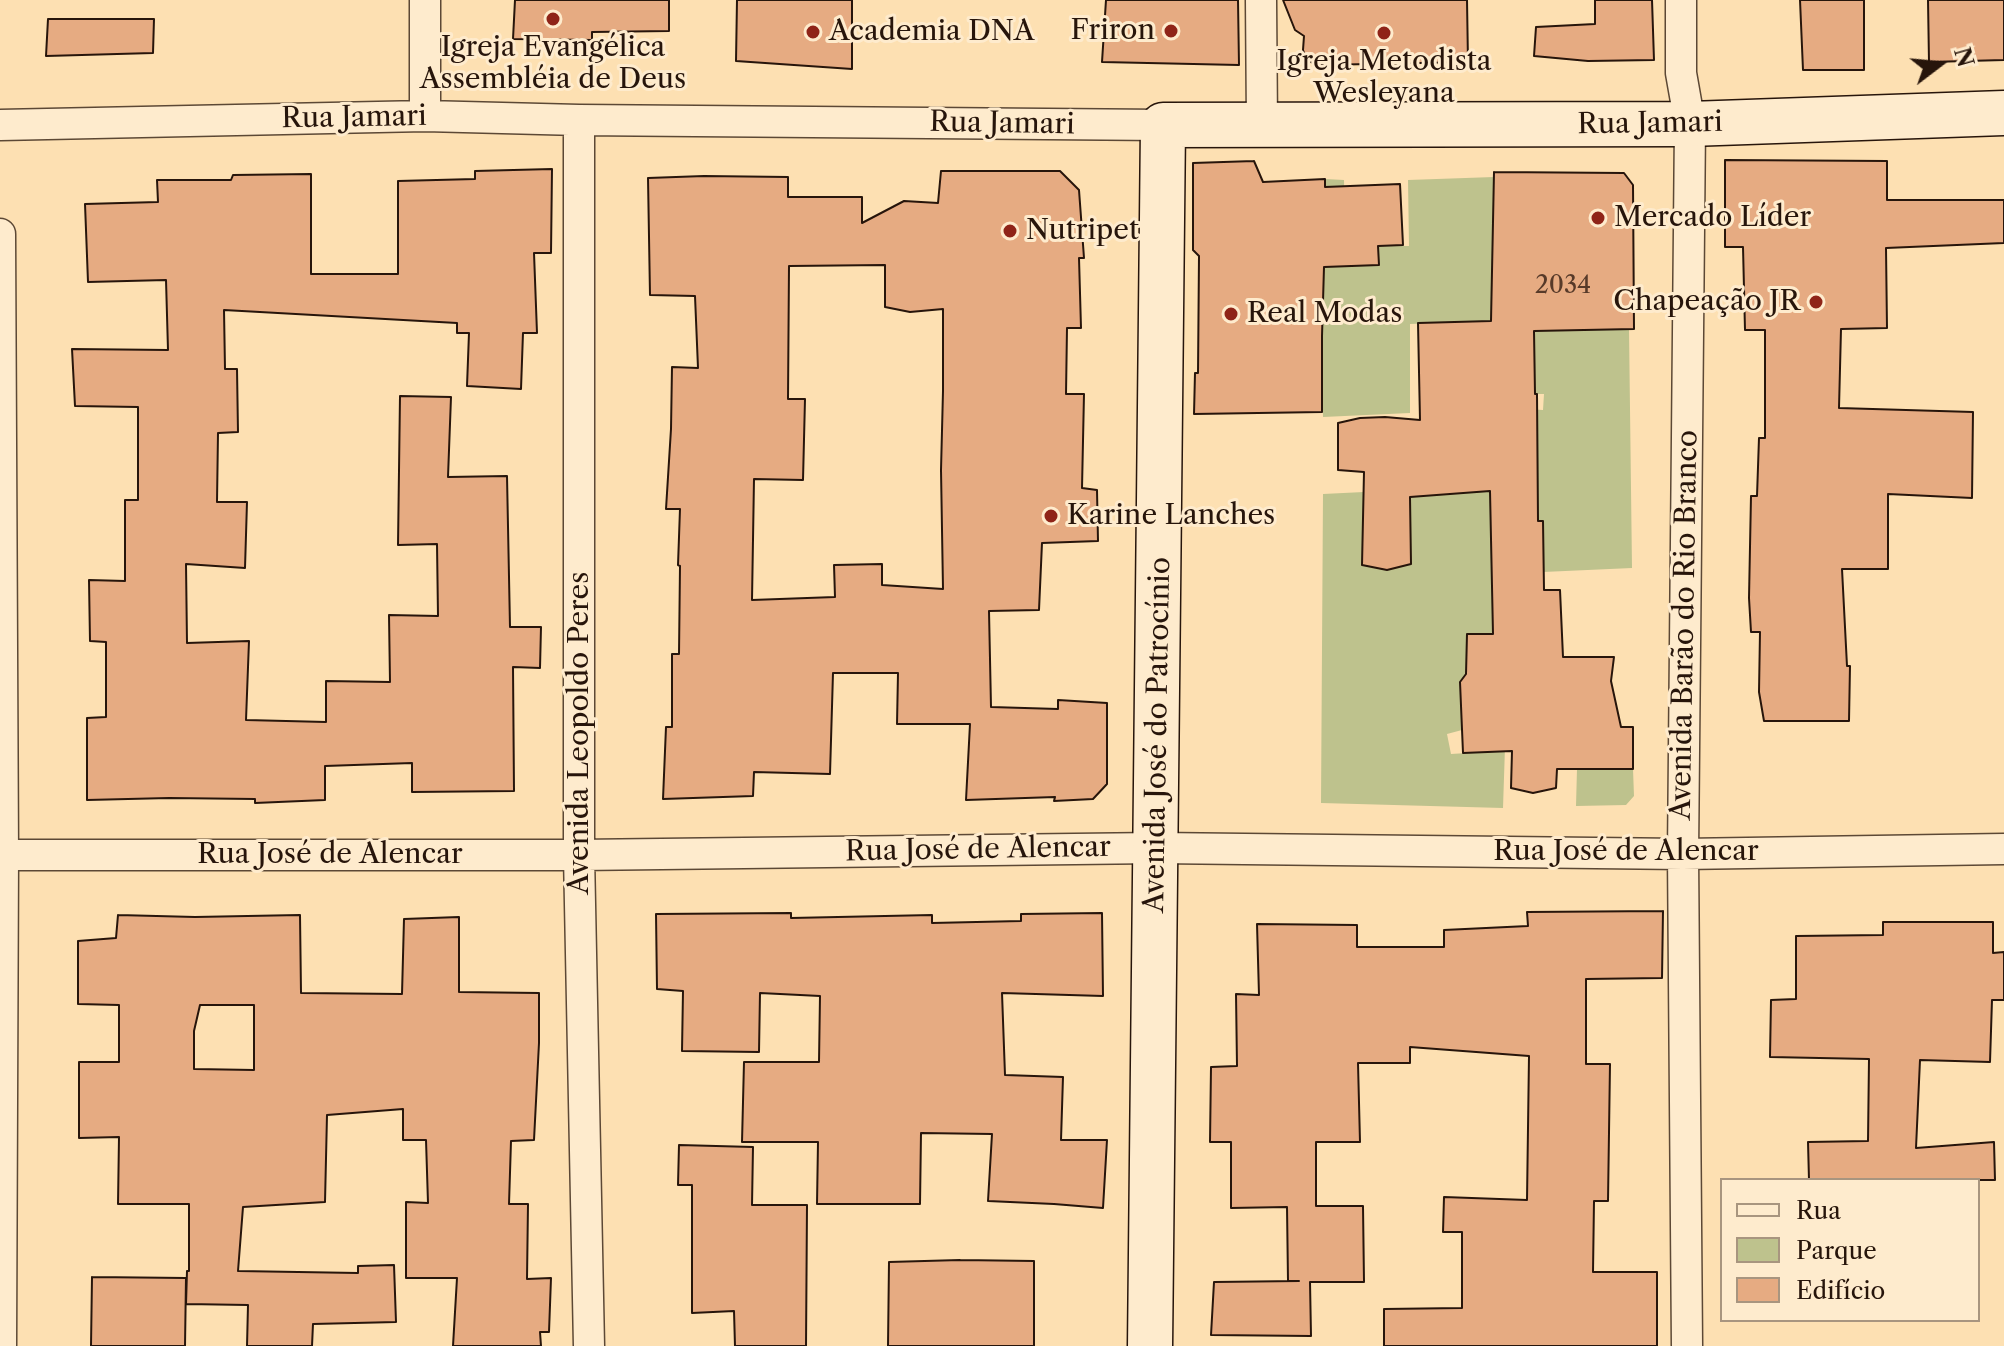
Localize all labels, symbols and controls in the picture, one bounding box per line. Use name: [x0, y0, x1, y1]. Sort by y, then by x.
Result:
marker: Igreja Evangélica Assembléia de Deus: [544, 10, 562, 28]
place label: Friron: [1070, 14, 1155, 48]
place label: Academia DNA: [829, 15, 1034, 49]
marker: Friron: [1162, 22, 1180, 40]
marker: Academia DNA: [804, 23, 822, 41]
marker: Igreja Metodista Wesleyana: [1375, 24, 1393, 42]
north arrow: [1900, 24, 1980, 104]
place label: Igreja Evangélica Assembléia de Deus: [420, 31, 686, 97]
text: N: [1948, 44, 1979, 70]
place label: Igreja Metodista Wesleyana: [1277, 45, 1491, 111]
street label: Rua Jamari: [281, 100, 427, 136]
street label: Rua Jamari: [929, 106, 1075, 142]
street label: Rua Jamari: [1577, 106, 1723, 142]
place label: Mercado Líder: [1614, 201, 1811, 235]
marker: Mercado Líder: [1589, 209, 1607, 227]
place label: Nutripet: [1026, 214, 1139, 248]
marker: Nutripet: [1001, 222, 1019, 240]
house number: 2034: [1535, 272, 1591, 300]
place label: Chapeação JR: [1613, 285, 1800, 319]
marker: Chapeação JR: [1807, 293, 1825, 311]
place label: Real Modas: [1247, 297, 1402, 331]
marker: Real Modas: [1222, 305, 1240, 323]
street label: Avenida Barão do Rio Branco: [1665, 430, 1705, 820]
place label: Karine Lanches: [1067, 499, 1275, 533]
marker: Karine Lanches: [1042, 507, 1060, 525]
street label: Avenida José do Patrocínio: [1138, 557, 1178, 913]
street label: Avenida Leopoldo Peres: [563, 572, 597, 894]
street label: Rua José de Alencar: [845, 831, 1111, 869]
street label: Rua José de Alencar: [1493, 835, 1759, 869]
street label: Rua José de Alencar: [197, 838, 463, 872]
legend: [1720, 1178, 1980, 1322]
text: Rua: [1796, 1196, 1841, 1225]
text: Parque: [1796, 1236, 1877, 1265]
text: Edifício: [1796, 1276, 1885, 1305]

